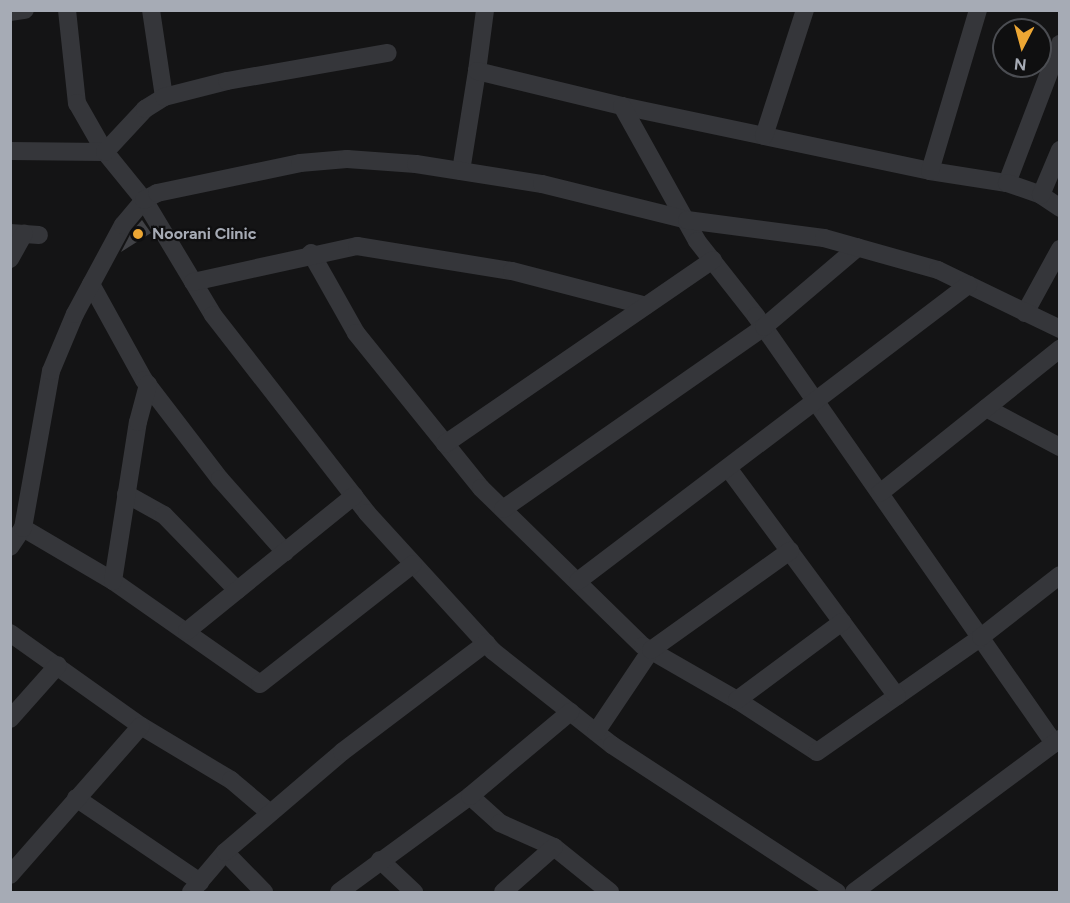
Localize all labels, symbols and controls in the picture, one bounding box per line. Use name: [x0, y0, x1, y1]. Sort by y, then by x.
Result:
north arrow: [992, 18, 1052, 78]
text: N: [1013, 54, 1027, 75]
place label: Noorani Clinic: [152, 224, 256, 244]
marker: Noorani Clinic: [129, 225, 147, 243]

